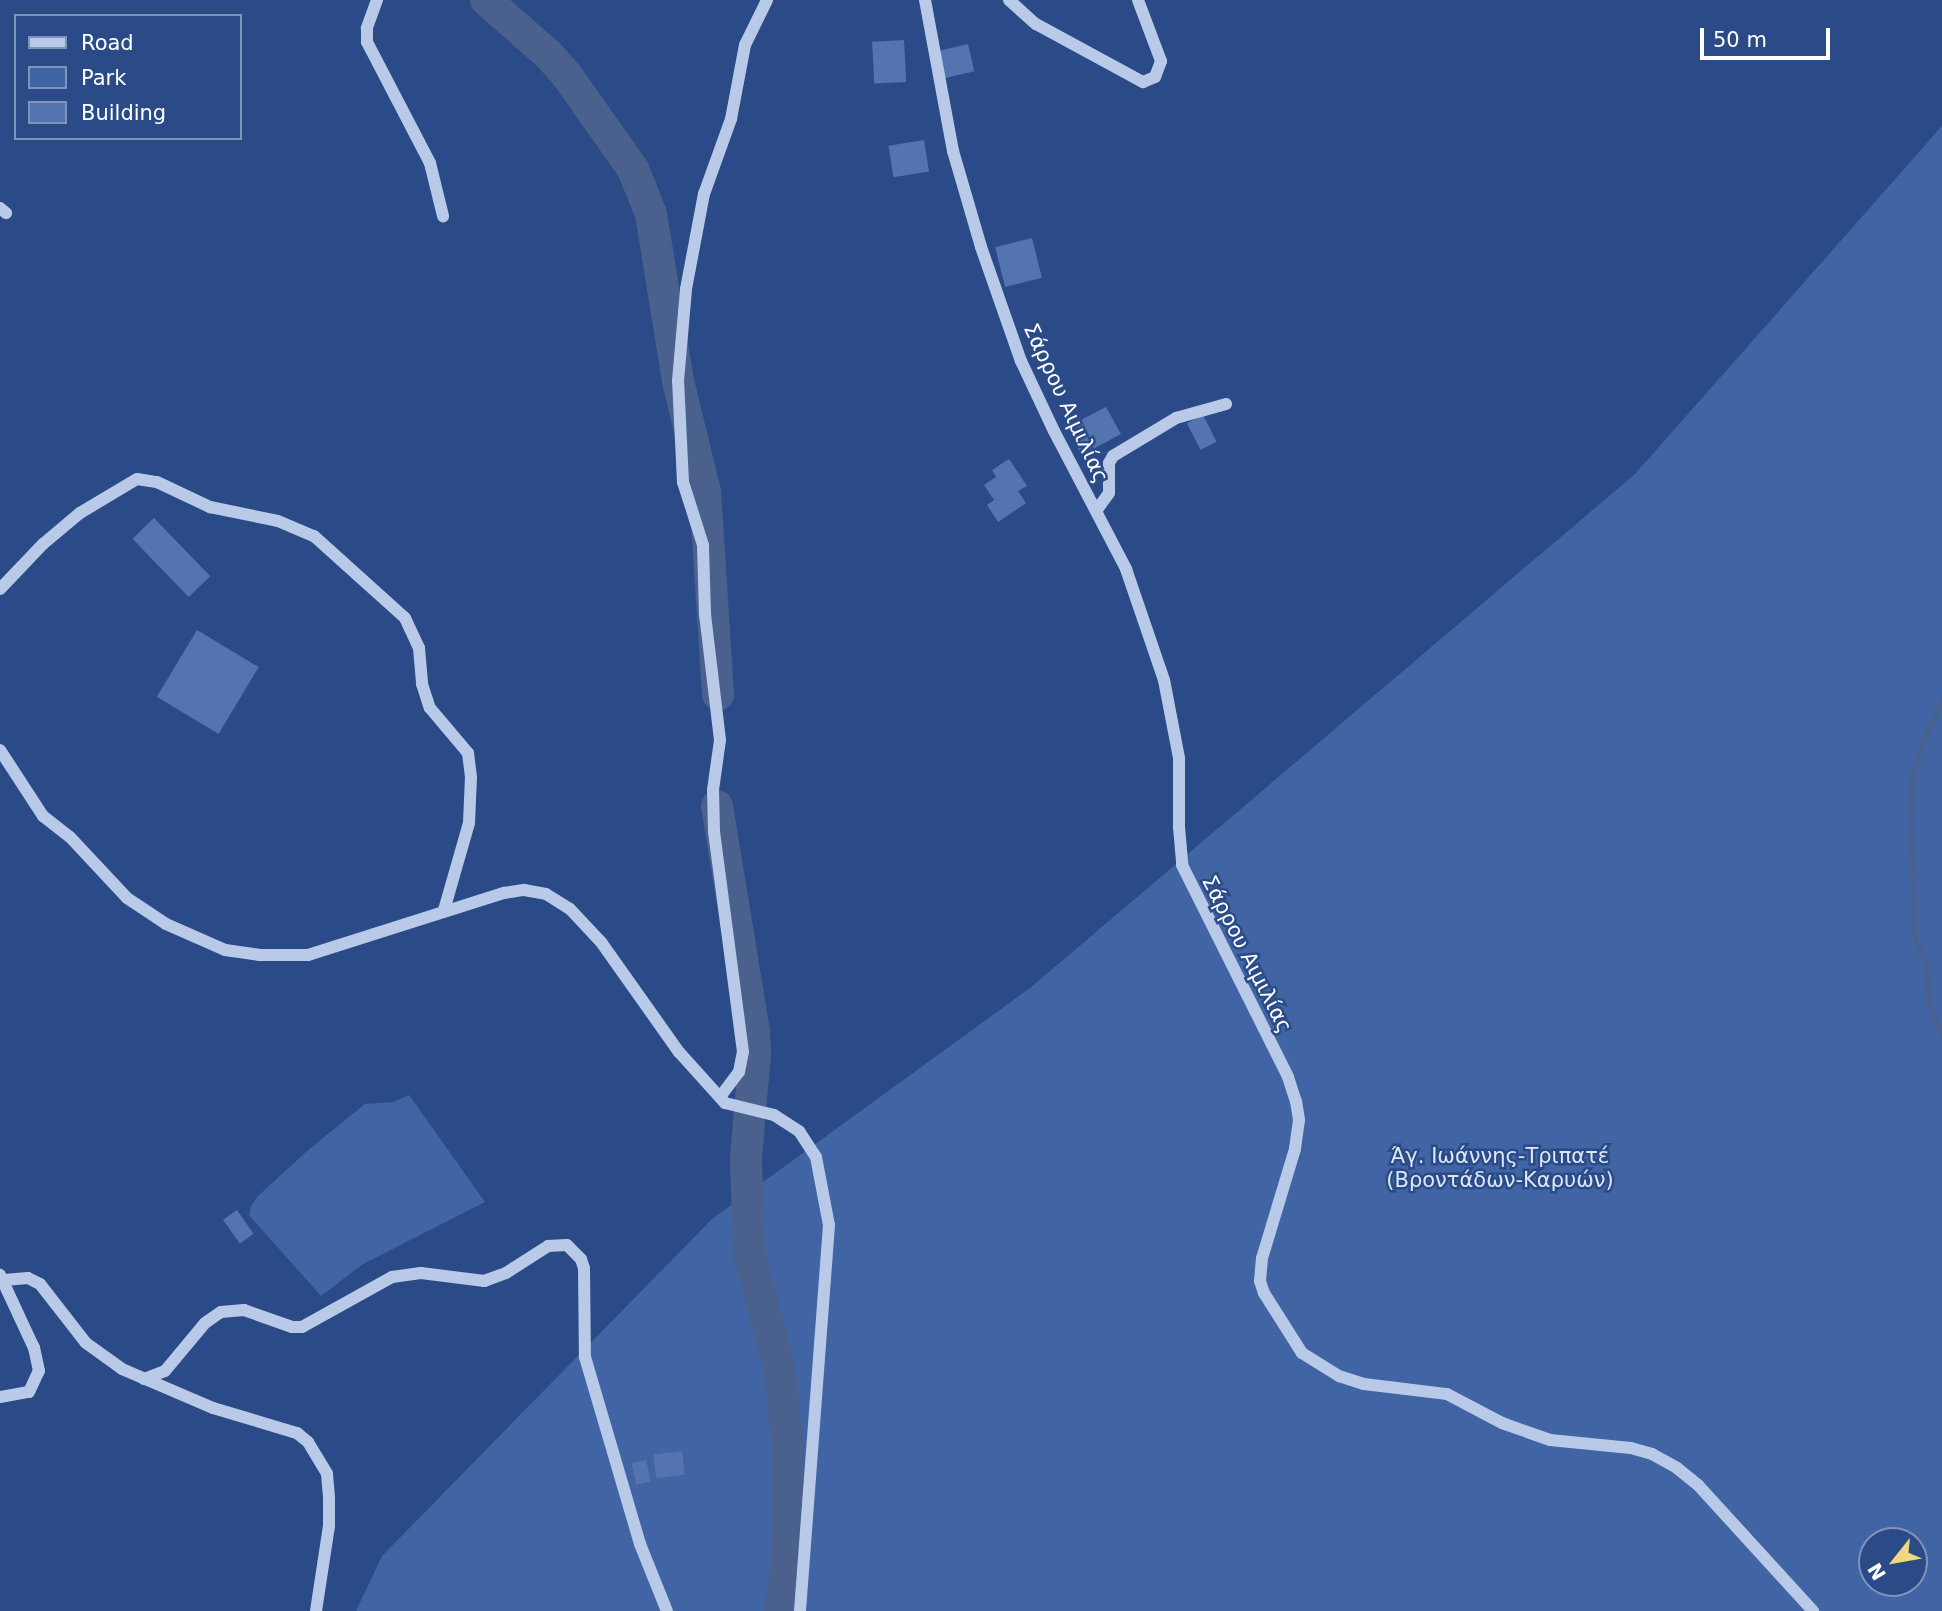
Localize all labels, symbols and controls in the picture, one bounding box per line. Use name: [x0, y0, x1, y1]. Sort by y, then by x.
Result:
legend: [14, 14, 242, 140]
scale bar: [1704, 14, 1834, 58]
text: 50 m: [1713, 28, 1767, 52]
text: Road: [81, 31, 134, 55]
text: Park: [81, 66, 126, 90]
text: Building: [81, 101, 166, 125]
street label: Σάρρου Αιμιλίας: [1018, 319, 1114, 487]
street label: Σάρρου Αιμιλίας: [1196, 871, 1298, 1037]
park label: Άγ. Ιωάννης-Τριπατέ (Βροντάδων-Καρυών): [1386, 1143, 1614, 1193]
north arrow: [1858, 1527, 1928, 1597]
text: N: [1863, 1559, 1890, 1584]

